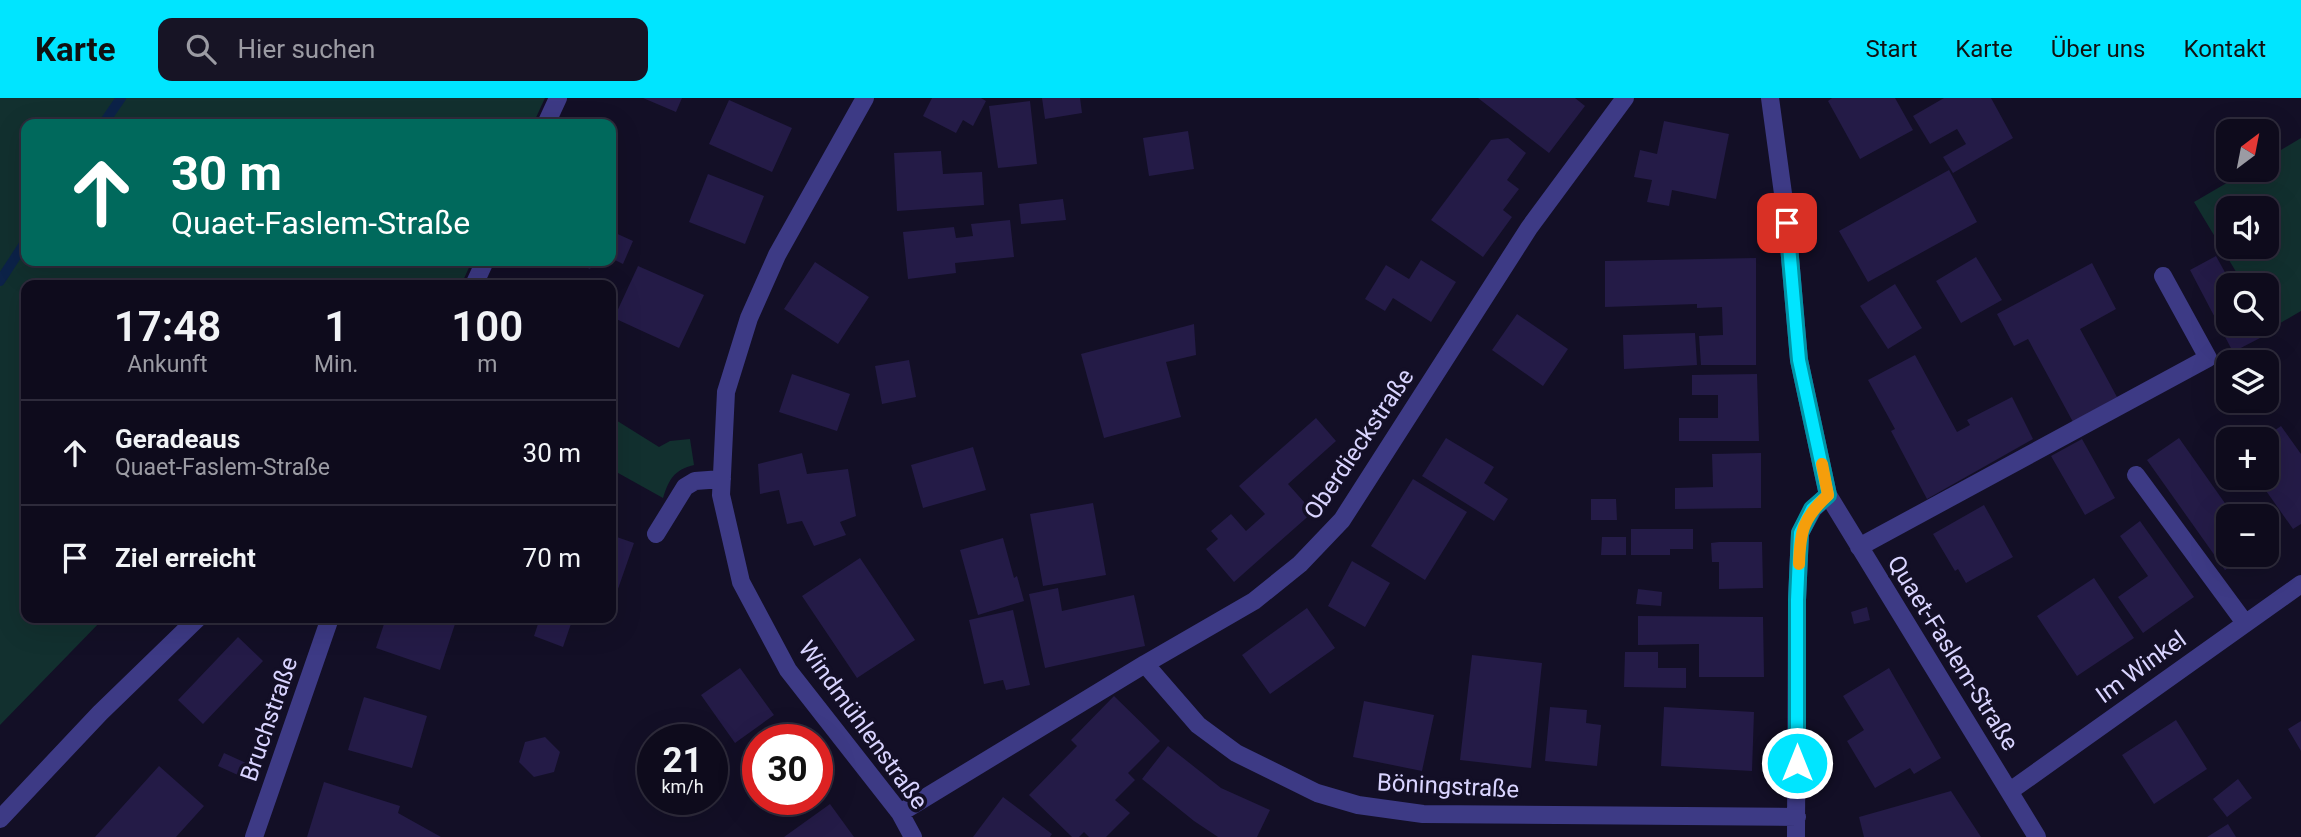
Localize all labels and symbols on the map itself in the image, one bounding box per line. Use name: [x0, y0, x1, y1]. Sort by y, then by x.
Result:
north arrow: [2216, 119, 2278, 182]
pin: [1757, 193, 1817, 253]
street label: Oberdieckstraße: [1298, 363, 1420, 525]
street label: Quaet-Faslem-Straße: [1882, 550, 2024, 756]
street label: Im Winkel: [2091, 625, 2191, 709]
street label: Windmühlenstraße: [793, 635, 933, 815]
street label: Bruchstraße: [235, 653, 303, 785]
speed limit sign: 30: [742, 724, 833, 815]
position arrow: [1760, 726, 1834, 800]
street label: Böningstraße: [1376, 768, 1520, 804]

